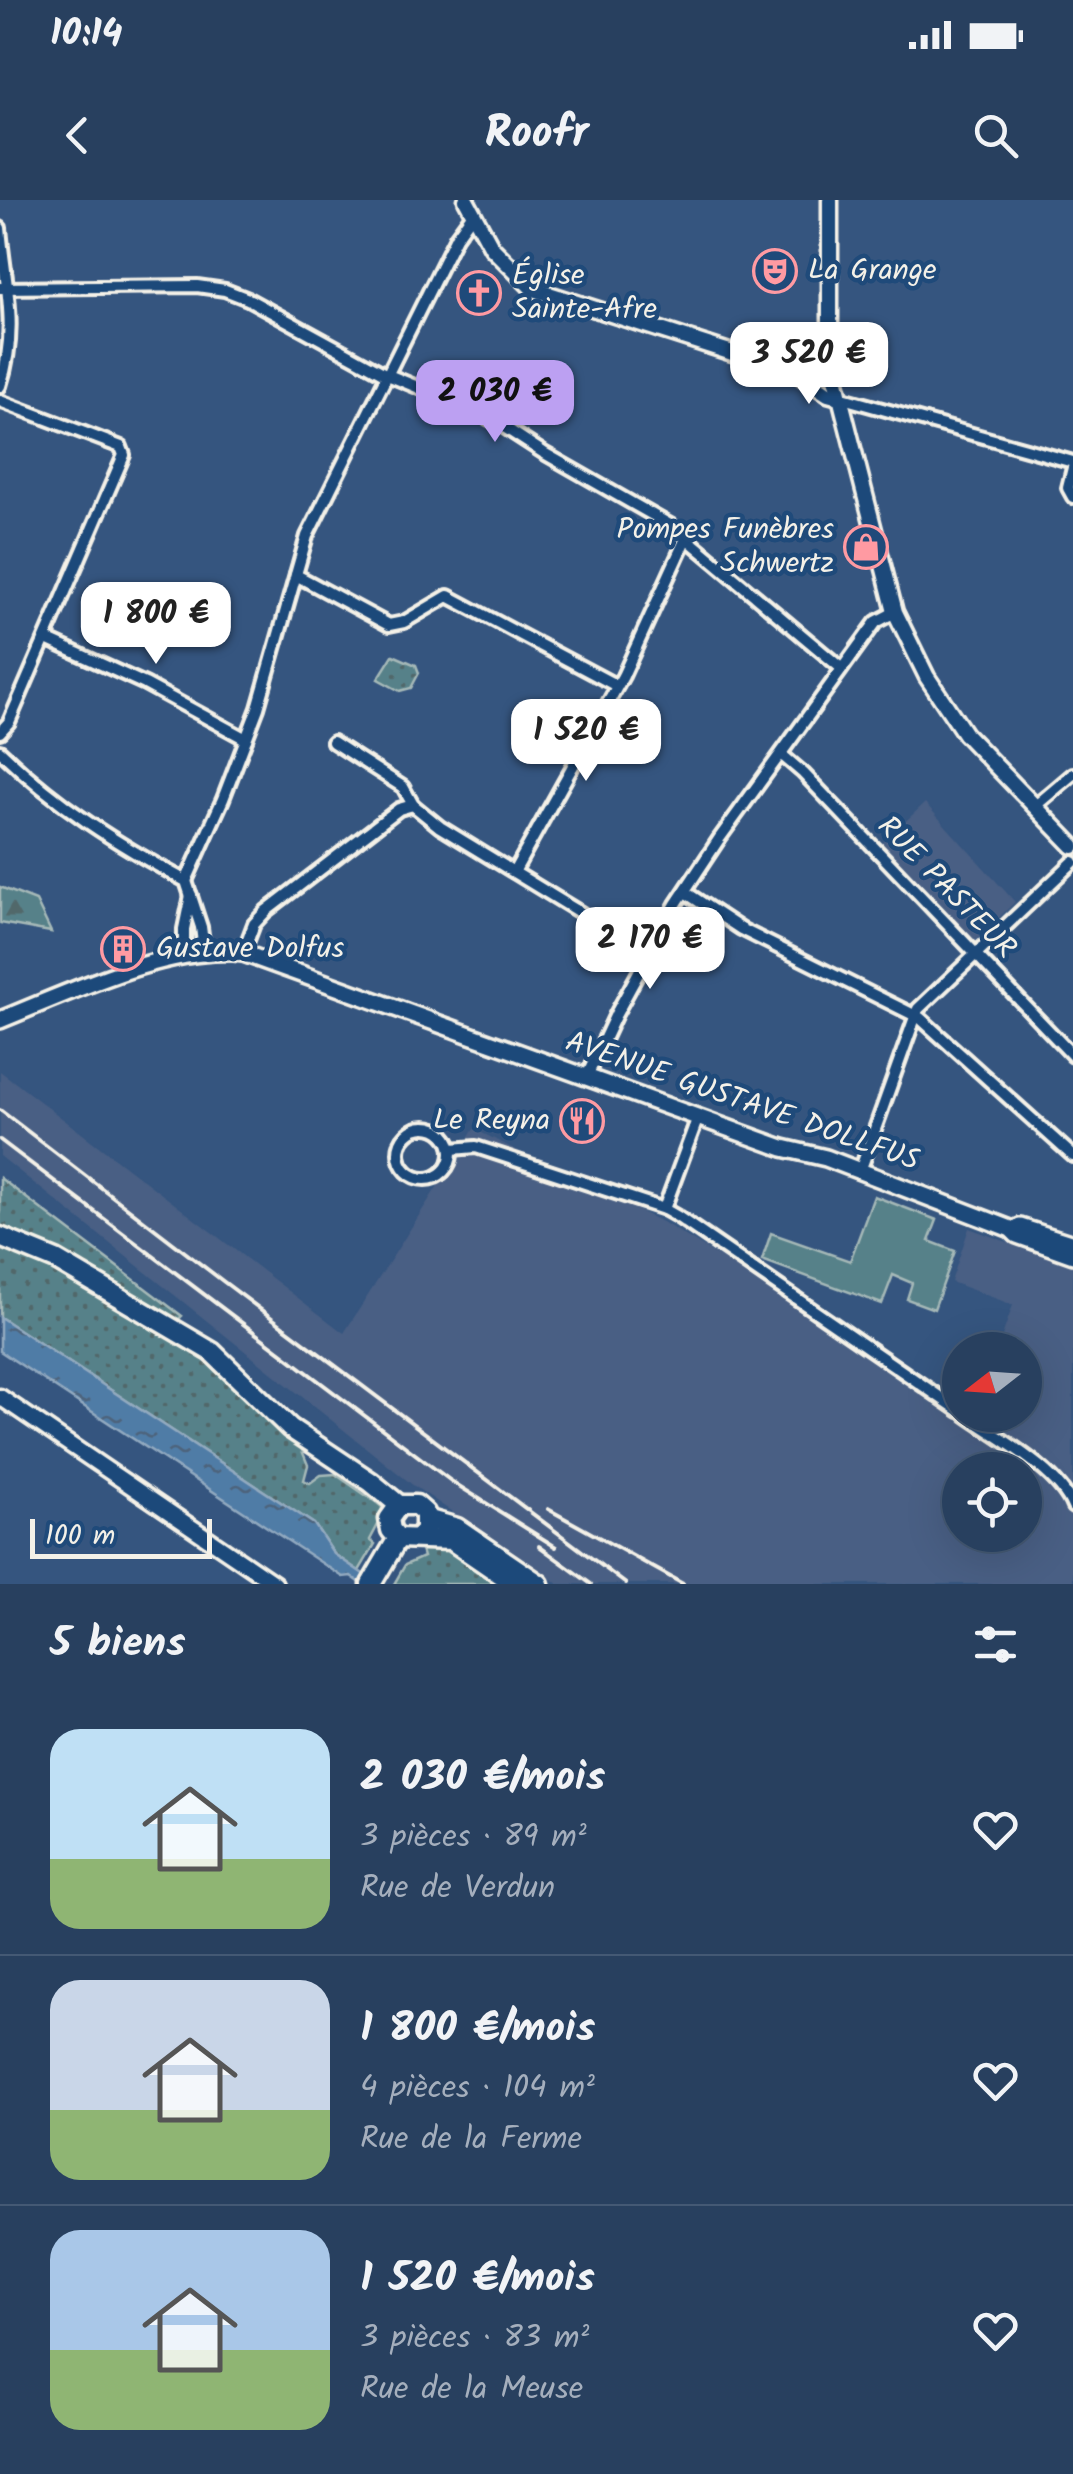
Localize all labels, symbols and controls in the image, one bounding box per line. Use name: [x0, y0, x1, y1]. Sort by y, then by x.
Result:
text: 10:14: [50, 5, 123, 65]
text: Roofr: [485, 99, 588, 171]
icon: back: [50, 108, 105, 163]
icon: search: [968, 108, 1023, 163]
place label: La Grange: [808, 247, 937, 295]
theatre icon: La Grange: [752, 248, 798, 294]
place label: Église Sainte-Afre: [512, 252, 657, 334]
church icon: Église Sainte-Afre: [456, 270, 502, 316]
pin: 3 520 €: [717, 322, 901, 407]
text: 3 520 €: [752, 329, 866, 380]
pin: 2 030 €: [403, 360, 587, 445]
text: 2 030 €: [438, 367, 552, 418]
place label: Pompes Funèbres Schwertz: [616, 506, 834, 588]
shop icon: Pompes Funèbres Schwertz: [843, 524, 889, 570]
pin: 1 800 €: [64, 582, 248, 667]
text: 1 800 €: [103, 589, 209, 640]
pin: 1 520 €: [494, 699, 678, 784]
text: 1 520 €: [533, 706, 639, 757]
street label: RUE PASTEUR: [865, 805, 1027, 971]
pin: 2 170 €: [558, 907, 742, 992]
text: 2 170 €: [598, 914, 702, 965]
place label: Gustave Dolfus: [156, 925, 344, 973]
building icon: Gustave Dolfus: [100, 926, 146, 972]
street label: AVENUE GUSTAVE DOLLFUS: [558, 1019, 926, 1185]
place label: Le Reyna: [433, 1097, 550, 1145]
restaurant icon: Le Reyna: [559, 1098, 605, 1144]
north arrow: [942, 1332, 1042, 1432]
map controls: [942, 1332, 1042, 1552]
button: locate: [942, 1452, 1042, 1552]
scale bar: [30, 1514, 212, 1558]
text: 100 m: [45, 1514, 115, 1559]
text: 5 biens: [50, 1611, 186, 1678]
icon: filters: [968, 1617, 1023, 1672]
text: 2 030 €/mois: [360, 1745, 605, 1812]
icon: home: [130, 1769, 250, 1889]
icon: heart: [968, 1802, 1023, 1857]
text: 3 pièces · 89 m²: [360, 1812, 587, 1863]
text: Rue de Verdun: [360, 1863, 555, 1914]
text: 1 800 €/mois: [360, 1996, 595, 2063]
icon: home: [130, 2020, 250, 2140]
icon: heart: [968, 2053, 1023, 2108]
text: 4 pièces · 104 m²: [360, 2063, 595, 2114]
text: Rue de la Ferme: [360, 2114, 582, 2165]
text: 1 520 €/mois: [360, 2246, 595, 2313]
icon: home: [130, 2270, 250, 2390]
icon: heart: [968, 2303, 1023, 2358]
text: 3 pièces · 83 m²: [360, 2313, 589, 2364]
text: Rue de la Meuse: [360, 2364, 583, 2415]

